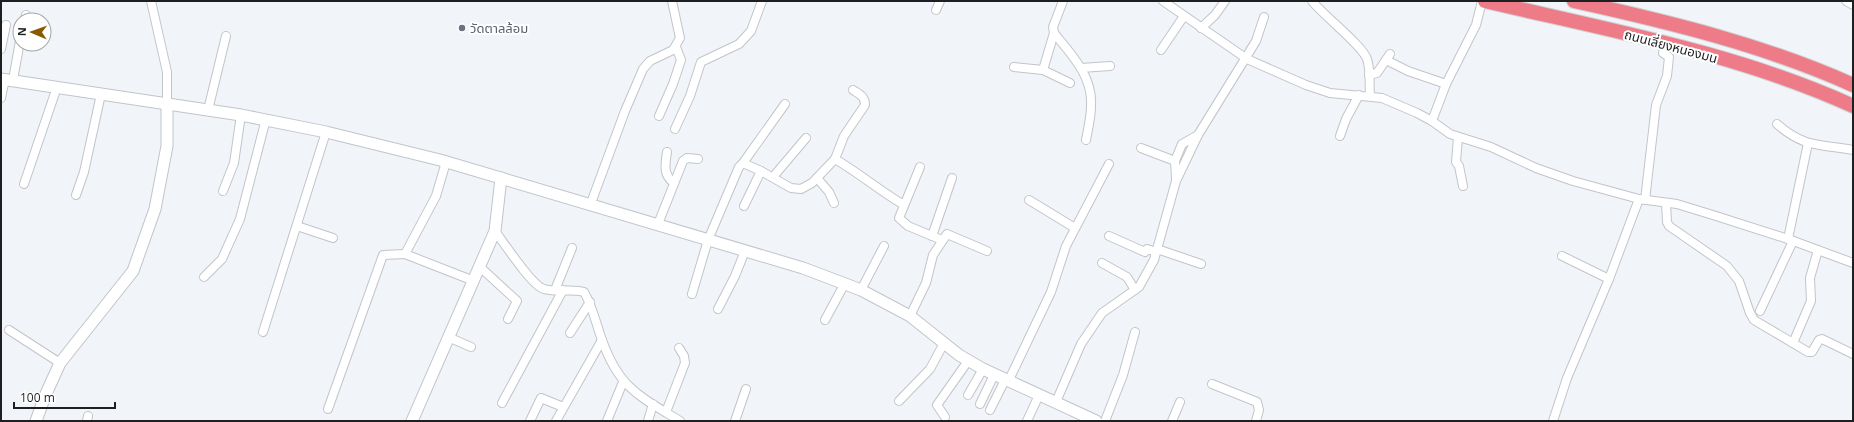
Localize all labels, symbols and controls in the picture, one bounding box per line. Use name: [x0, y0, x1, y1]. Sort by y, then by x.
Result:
north arrow: [12, 12, 52, 52]
place label: วัดตาลล้อม: [470, 19, 528, 37]
marker: วัดตาลล้อม: [457, 23, 467, 33]
street label: ถนนเลี่ยงหนองมน: [1623, 25, 1719, 67]
text: N: [14, 27, 29, 36]
scale bar: [14, 384, 115, 410]
text: 100 m: [20, 389, 55, 406]

